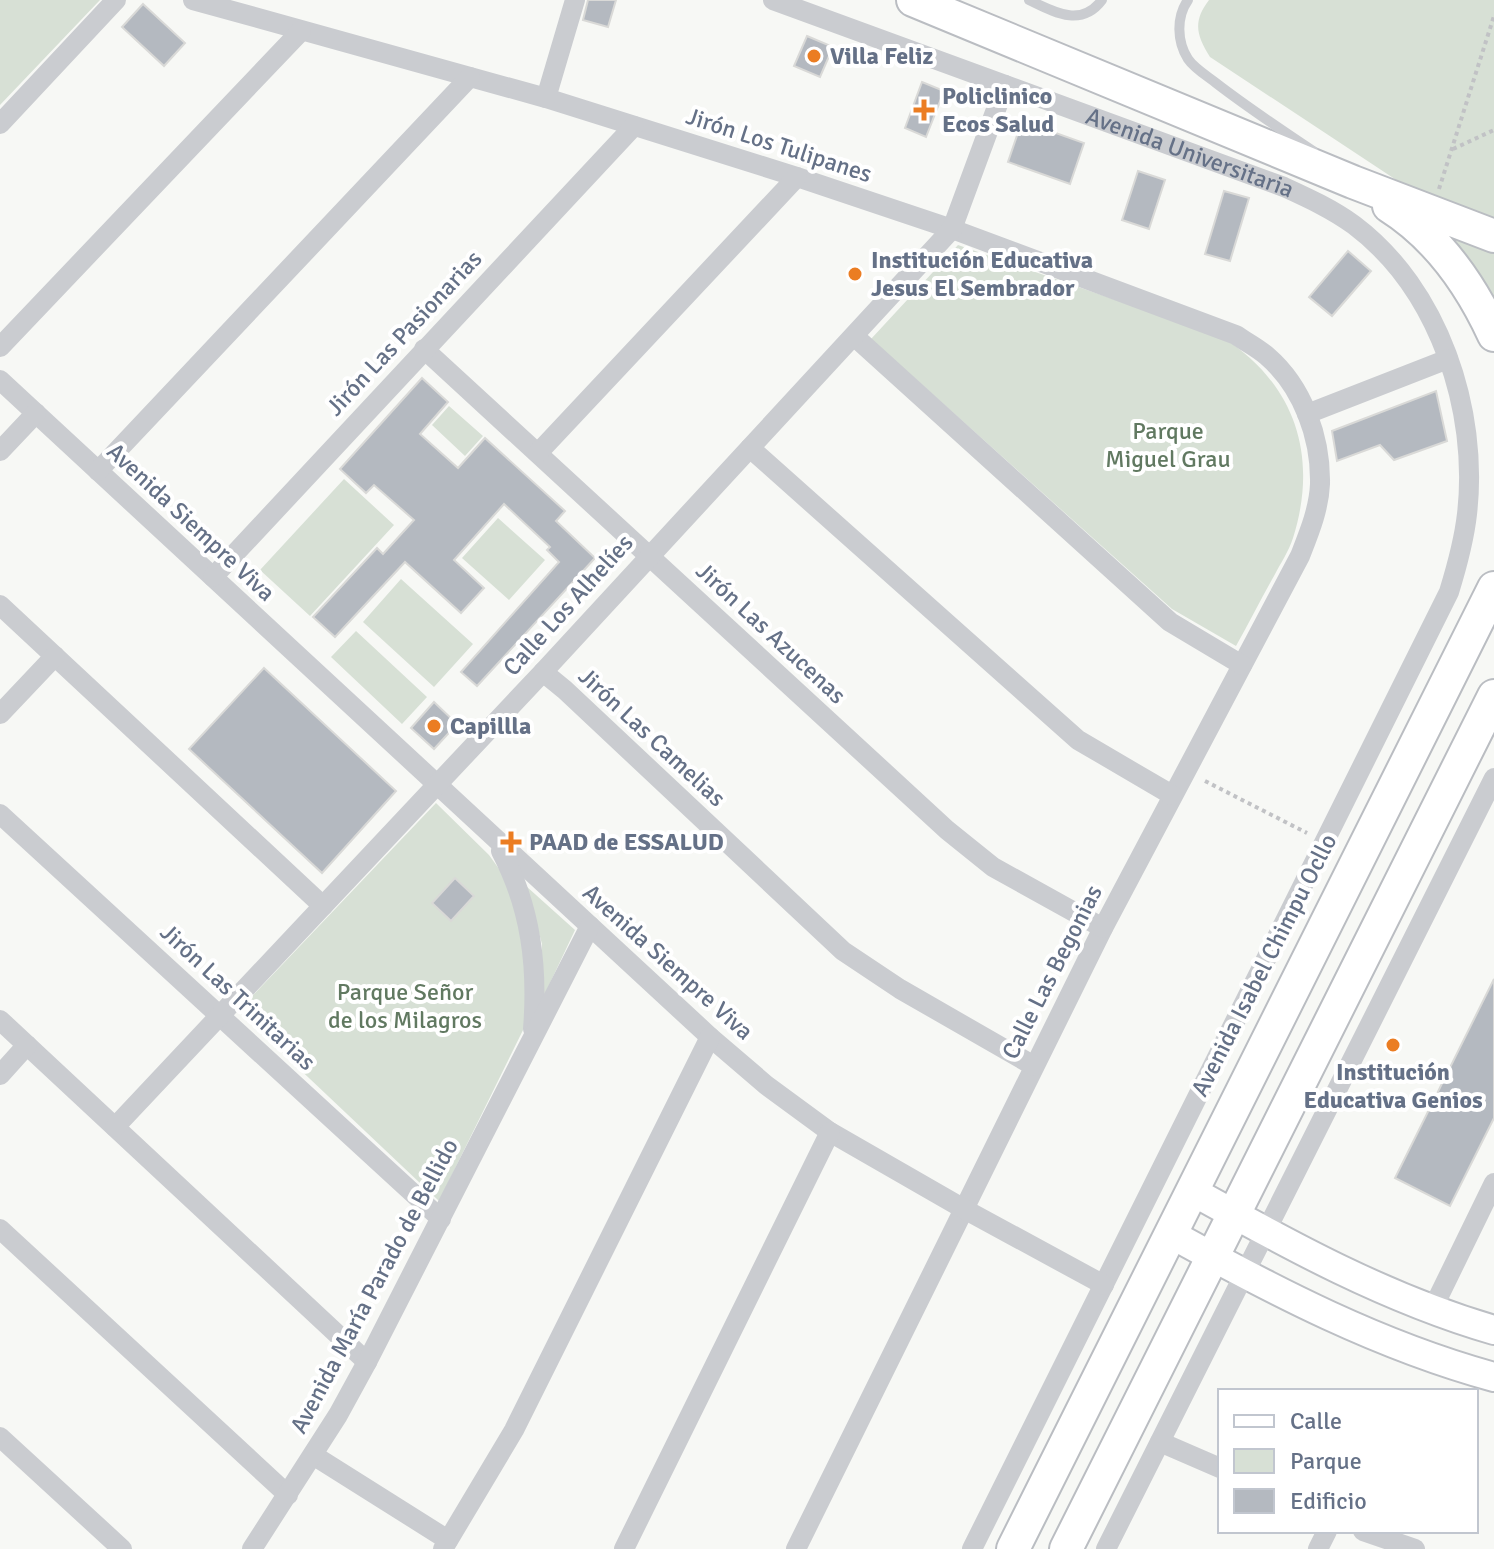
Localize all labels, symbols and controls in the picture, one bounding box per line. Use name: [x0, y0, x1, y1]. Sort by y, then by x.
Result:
place label: Villa Feliz: [830, 41, 933, 71]
marker: Villa Feliz: [805, 47, 823, 65]
place label: Policlinico Ecos Salud: [942, 81, 1054, 139]
marker: Policlinico Ecos Salud: [913, 99, 935, 121]
street label: Jirón Los Tulipanes: [682, 101, 876, 189]
street label: Avenida Universitaria: [1082, 101, 1299, 205]
street label: Jirón Las Pasionarias: [320, 244, 488, 422]
place label: Institución Educativa Jesus El Sembrador: [871, 245, 1093, 303]
marker: Institución Educativa Jesus El Sembrador: [846, 265, 864, 283]
park label: Parque Miguel Grau: [1105, 416, 1231, 474]
street label: Avenida Siempre Viva: [101, 436, 281, 608]
street label: Calle Los Alhelíes: [497, 528, 639, 682]
street label: Jirón Las Azucenas: [690, 556, 852, 710]
street label: Jirón Las Camelias: [572, 661, 732, 813]
place label: Capillla: [450, 711, 531, 741]
marker: Capillla: [425, 717, 443, 735]
place label: PAAD de ESSALUD: [529, 827, 724, 857]
street label: Avenida Isabel Chimpu Ocllo: [1185, 829, 1343, 1101]
marker: PAAD de ESSALUD: [500, 831, 522, 853]
street label: Avenida Siempre Viva: [577, 878, 759, 1046]
street label: Calle Las Begonias: [995, 880, 1109, 1064]
street label: Jirón Las Trinitarias: [154, 917, 322, 1077]
park label: Parque Señor de los Milagros: [328, 977, 482, 1035]
marker: Institución Educativa Genios: [1384, 1036, 1402, 1054]
place label: Institución Educativa Genios: [1303, 1057, 1483, 1115]
street label: Avenida María Parado de Bellido: [283, 1133, 465, 1439]
legend: [1218, 1389, 1478, 1533]
text: Calle: [1290, 1406, 1342, 1436]
text: Parque: [1290, 1446, 1362, 1476]
text: Edificio: [1290, 1486, 1367, 1516]

